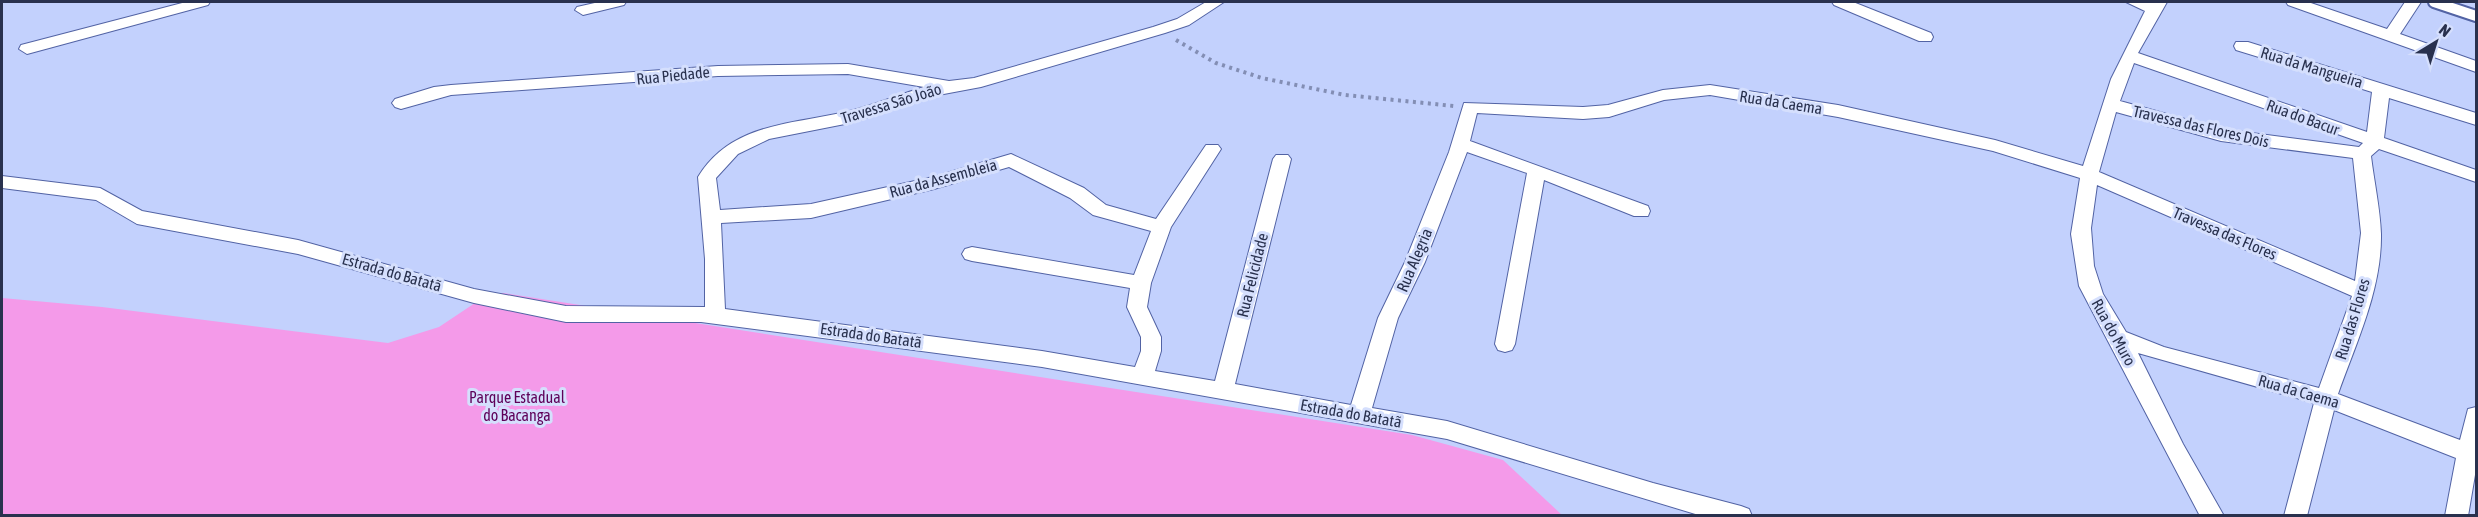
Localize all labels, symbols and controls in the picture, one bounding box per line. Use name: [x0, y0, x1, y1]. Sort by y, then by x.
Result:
north arrow: [2406, 12, 2466, 72]
text: N: [2436, 20, 2455, 40]
street label: Rua da Mangueira: [2258, 43, 2365, 92]
street label: Rua Piedade: [635, 62, 711, 88]
street label: Travessa São João: [839, 79, 943, 127]
street label: Rua da Caema: [1738, 87, 1824, 117]
street label: Rua do Bacur: [2264, 96, 2342, 139]
street label: Travessa das Flores Dois: [2131, 102, 2271, 150]
street label: Rua da Assembleia: [887, 155, 999, 201]
street label: Travessa das Flores: [2170, 203, 2280, 263]
street label: Rua Alegria: [1393, 226, 1436, 295]
street label: Rua Felicidade: [1233, 231, 1271, 319]
street label: Estrada do Batatã: [340, 249, 444, 295]
street label: Rua das Flores: [2331, 276, 2373, 362]
street label: Rua do Muro: [2088, 296, 2140, 368]
street label: Estrada do Batatã: [819, 319, 923, 351]
street label: Rua da Caema: [2256, 371, 2342, 411]
park label: Parque Estadual do Bacanga: [469, 388, 566, 425]
street label: Estrada do Batatã: [1299, 395, 1403, 431]

